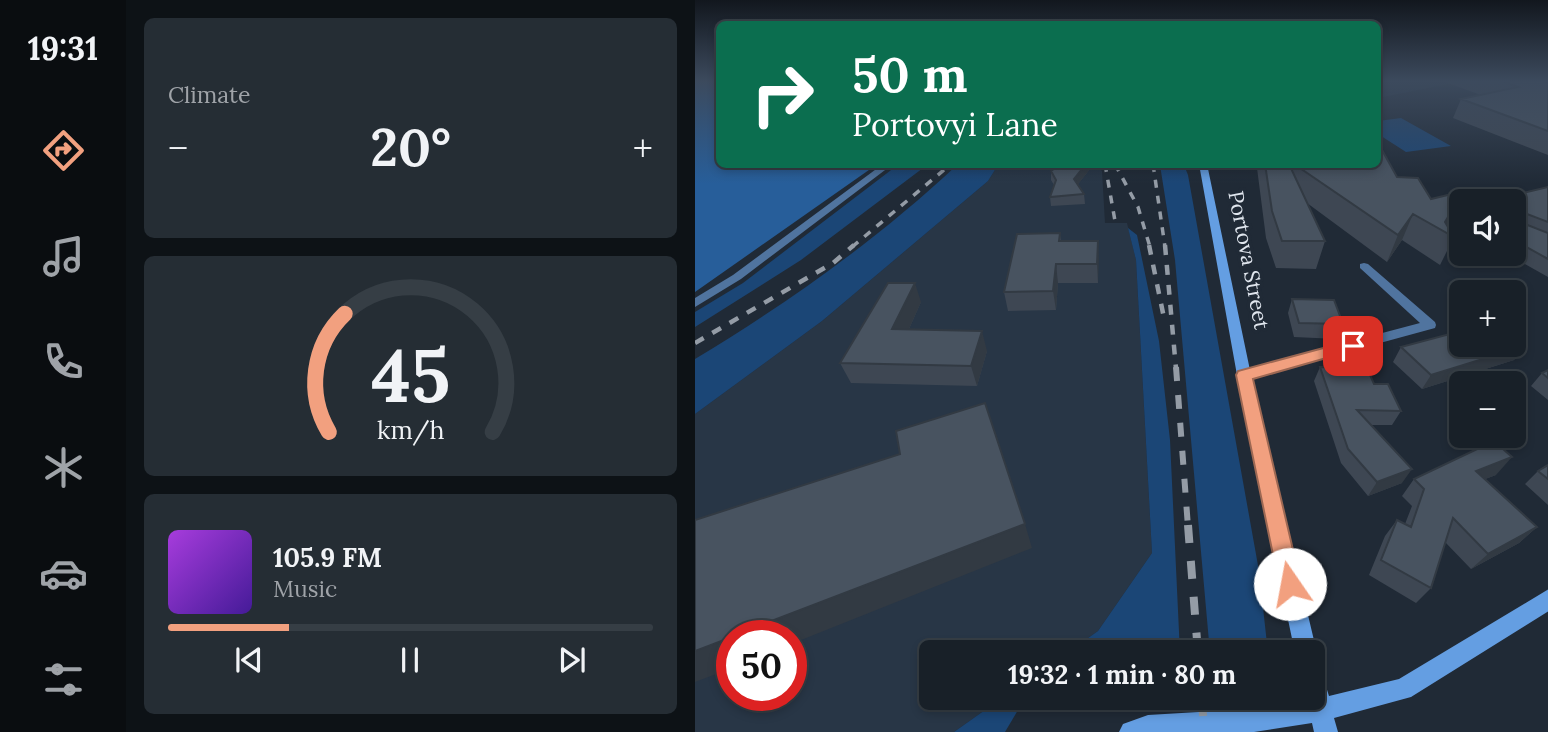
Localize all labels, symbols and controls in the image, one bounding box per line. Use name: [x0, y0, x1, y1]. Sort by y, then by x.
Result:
text: 19:31: [28, 28, 98, 69]
text: 50 m: [852, 43, 968, 105]
icon: right: [737, 49, 828, 140]
text: Climate: [168, 80, 250, 109]
text: Portovyi Lane: [852, 104, 1058, 145]
text: 20°: [370, 114, 451, 180]
text: −: [168, 124, 188, 172]
text: +: [633, 124, 653, 172]
icon: directions: [39, 126, 88, 175]
street label: Portova Street: [1222, 188, 1276, 332]
map controls: [1449, 189, 1526, 448]
button: sound: [1449, 189, 1526, 266]
icon: music: [39, 232, 88, 281]
button: +: [1449, 280, 1526, 357]
pin: [1323, 316, 1383, 376]
icon: arrive: [1334, 327, 1372, 365]
text: 45: [371, 329, 450, 422]
icon: phone: [39, 337, 88, 386]
button: −: [1449, 371, 1526, 448]
text: km/h: [377, 414, 444, 446]
icon: climate: [39, 443, 88, 492]
text: 105.9 FM: [273, 541, 382, 574]
position arrow: [1253, 547, 1327, 621]
icon: car: [39, 549, 88, 598]
text: Music: [273, 574, 337, 603]
speed limit sign: 50: [716, 620, 807, 711]
icon: previous: [230, 641, 268, 679]
icon: pause: [391, 641, 429, 679]
icon: next: [553, 641, 591, 679]
icon: filters: [39, 655, 88, 704]
text: 19:32 · 1 min · 80 m: [1008, 658, 1236, 691]

